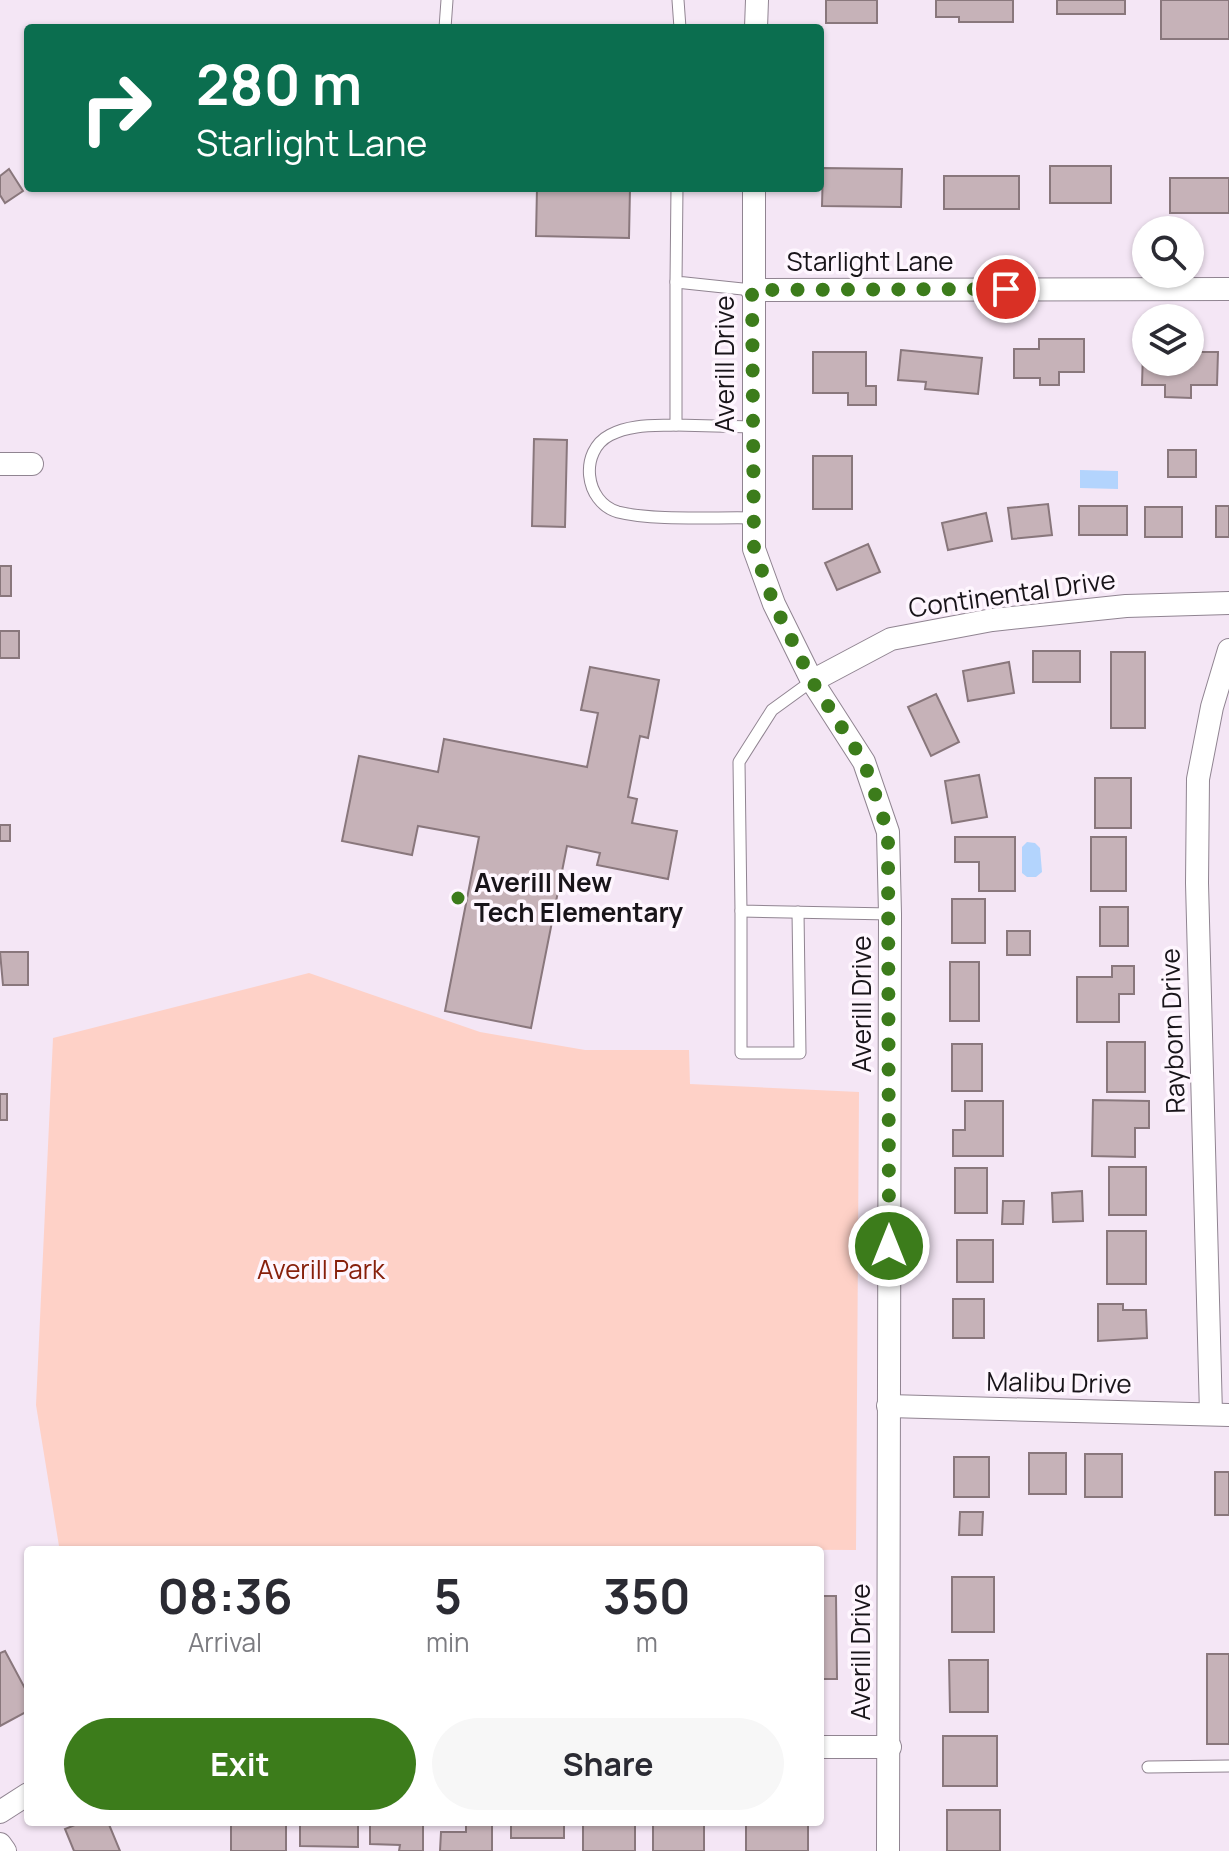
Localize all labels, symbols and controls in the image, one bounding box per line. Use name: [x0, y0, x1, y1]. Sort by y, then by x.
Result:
text: 280 m: [196, 45, 362, 122]
icon: right: [64, 56, 168, 160]
text: Starlight Lane: [196, 118, 427, 167]
map controls: [1132, 216, 1204, 376]
button: search: [1132, 216, 1204, 288]
street label: Starlight Lane: [786, 243, 954, 279]
pin: [972, 255, 1040, 323]
icon: arrive: [984, 267, 1028, 311]
street label: Averill Drive: [706, 296, 742, 432]
button: layers: [1132, 304, 1204, 376]
street label: Continental Drive: [906, 561, 1118, 625]
place label: Averill New Tech Elementary: [474, 864, 683, 930]
marker: Averill New Tech Elementary: [449, 889, 467, 907]
street label: Averill Drive: [843, 936, 879, 1072]
street label: Rayborn Drive: [1151, 948, 1193, 1114]
position arrow: [847, 1204, 931, 1288]
park label: Averill Park: [257, 1251, 386, 1287]
street label: Malibu Drive: [986, 1363, 1132, 1401]
text: 08:36: [157, 1563, 293, 1628]
text: 5: [434, 1563, 462, 1628]
text: 350: [603, 1563, 691, 1628]
street label: Averill Drive: [842, 1584, 878, 1720]
text: Arrival: [188, 1624, 262, 1660]
text: min: [426, 1624, 470, 1660]
text: m: [636, 1624, 658, 1660]
button: Exit: [64, 1718, 416, 1810]
button: Share: [432, 1718, 784, 1810]

